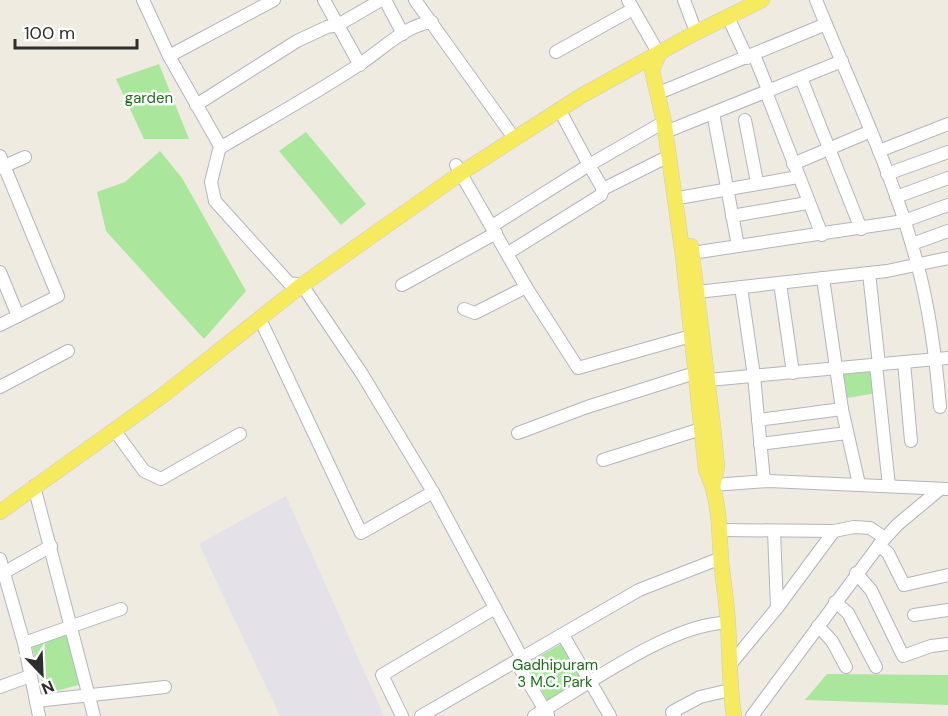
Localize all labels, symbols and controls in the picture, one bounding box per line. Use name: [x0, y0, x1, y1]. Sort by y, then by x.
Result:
scale bar: [15, 12, 136, 50]
text: 100 m: [24, 21, 75, 45]
park label: garden: [125, 88, 173, 108]
north arrow: [12, 644, 72, 704]
park label: Gadhipuram 3 M.C. Park: [512, 655, 598, 692]
text: N: [38, 675, 57, 699]

